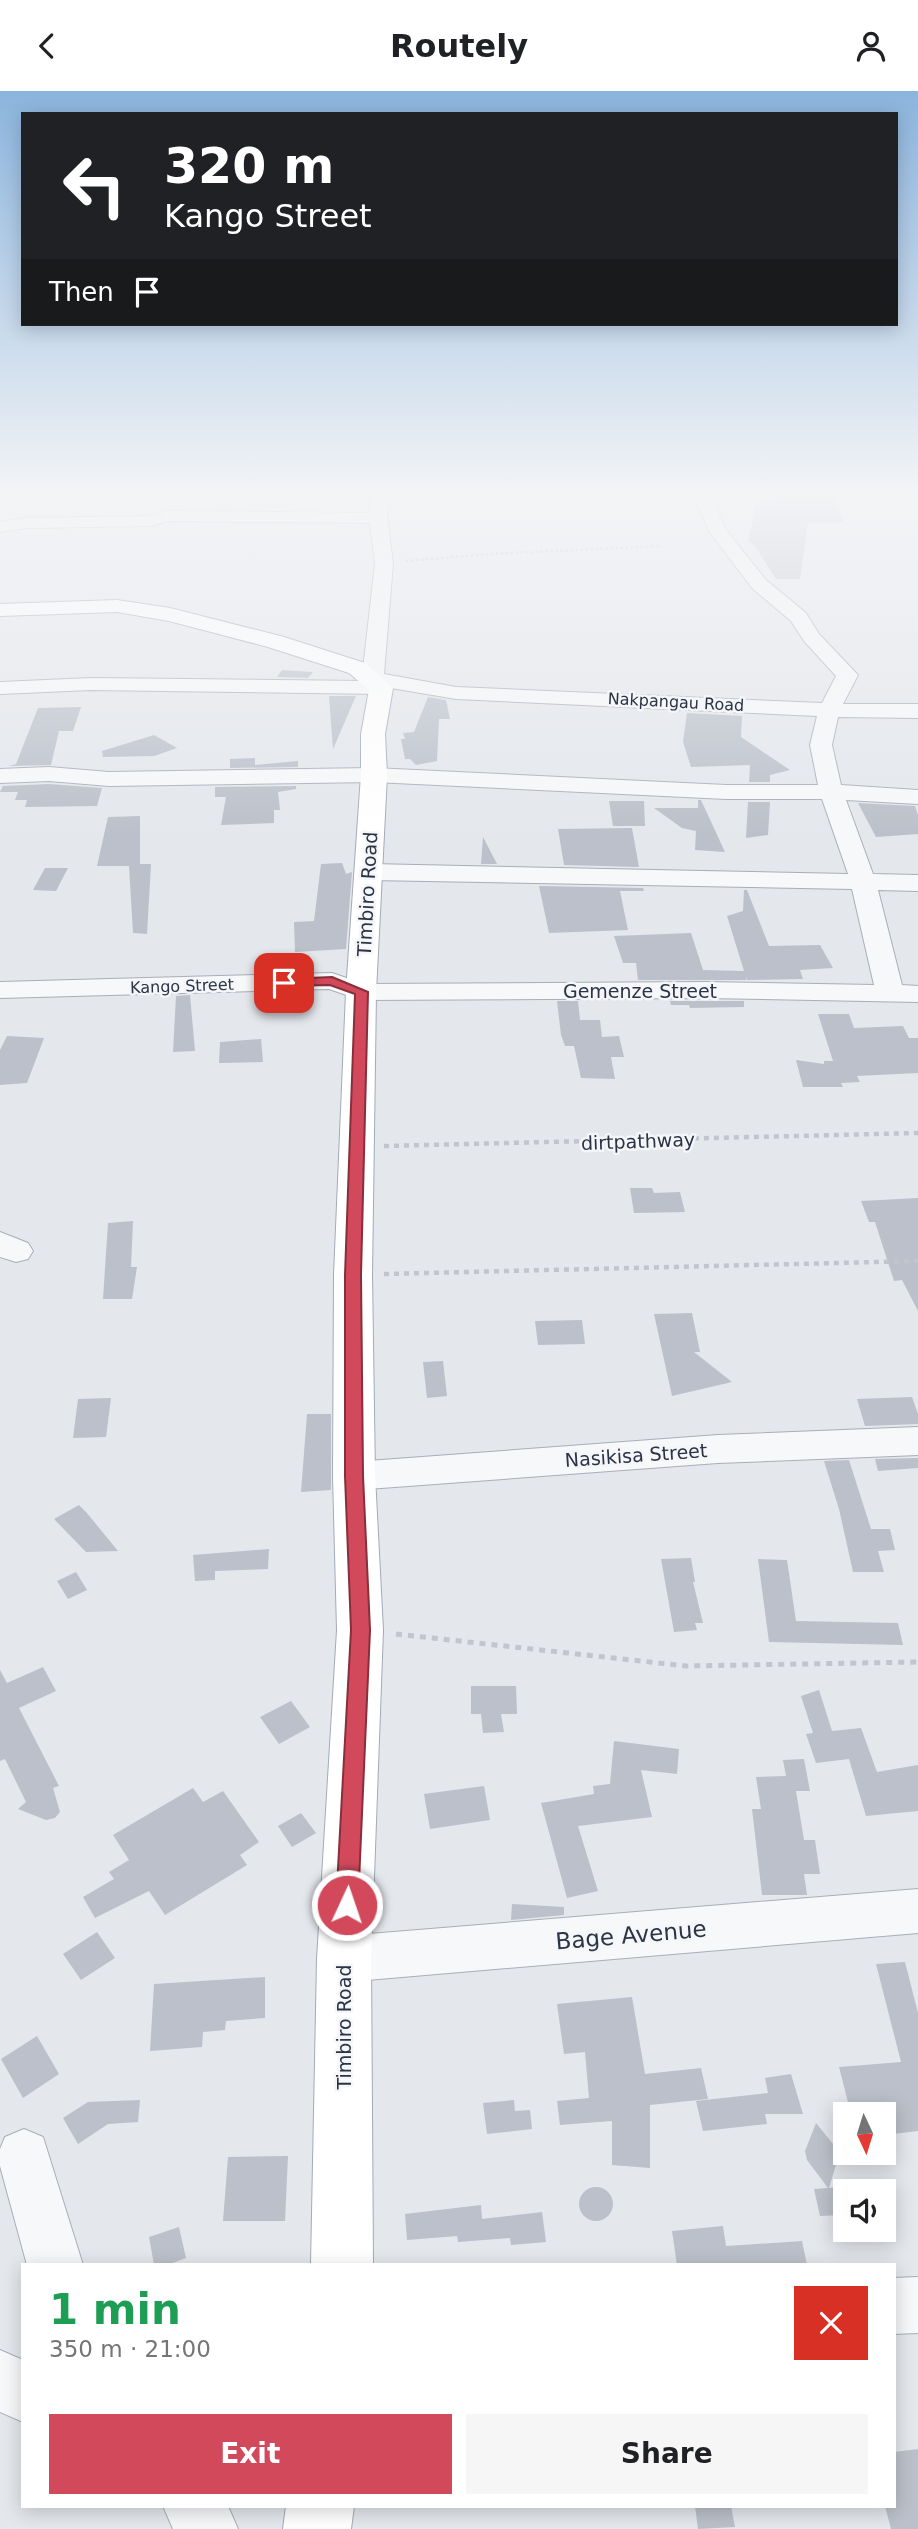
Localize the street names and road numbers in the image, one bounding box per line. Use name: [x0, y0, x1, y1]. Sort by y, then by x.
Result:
street label: Nakpangau Road: [607, 689, 745, 715]
street label: Timbiro Road: [353, 831, 381, 958]
street label: Kango Street: [130, 975, 234, 997]
street label: Gemenze Street: [563, 980, 717, 1002]
street label: dirtpathway: [581, 1128, 695, 1154]
street label: Nasikisa Street: [564, 1439, 708, 1471]
street label: Bage Avenue: [554, 1915, 708, 1955]
street label: Timbiro Road: [333, 1965, 355, 2090]

